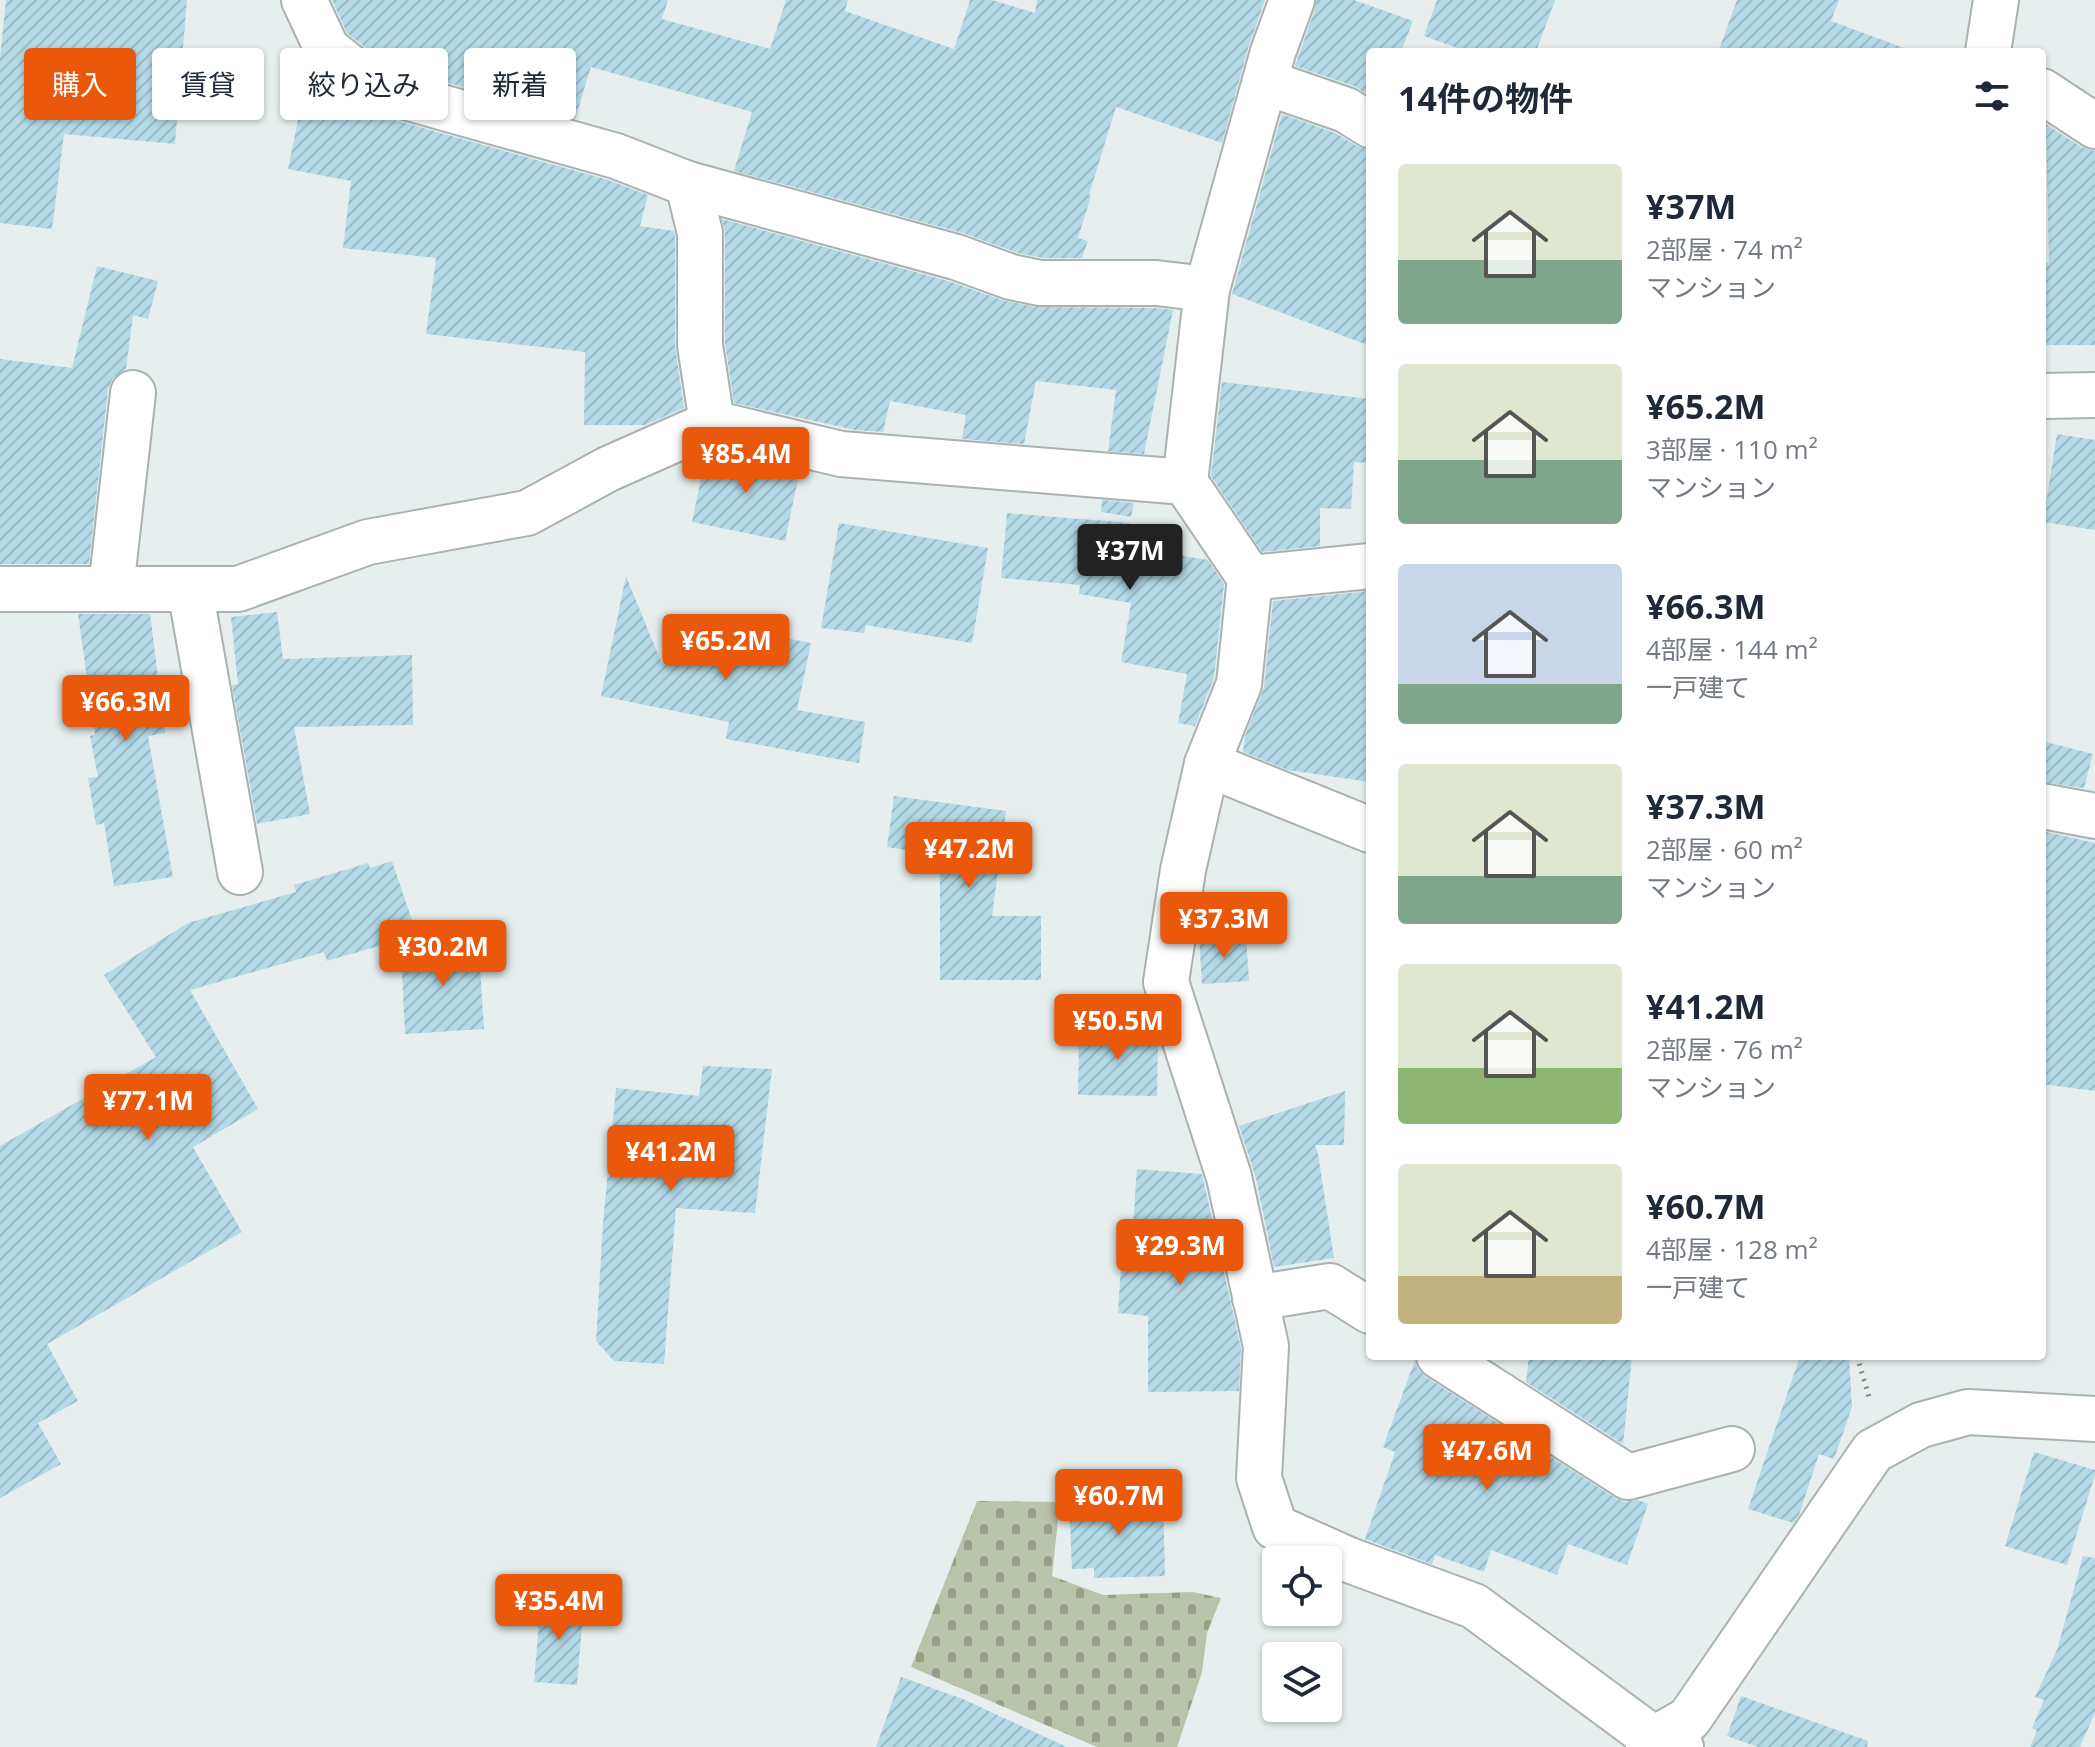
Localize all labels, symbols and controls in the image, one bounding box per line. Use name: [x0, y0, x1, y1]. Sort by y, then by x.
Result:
chip: 購入: [24, 48, 136, 120]
chip: 賃貸: [152, 48, 264, 120]
chip: 絞り込み: [280, 48, 448, 120]
chip: 新着: [464, 48, 576, 120]
icon: filters: [1970, 74, 2014, 118]
text: 14件の物件: [1398, 75, 1573, 121]
text: ¥37M: [1646, 183, 1736, 229]
icon: home: [1462, 196, 1558, 292]
text: 2部屋 · 74 m²: [1646, 231, 1803, 267]
text: マンション: [1646, 269, 1776, 305]
text: ¥65.2M: [1646, 383, 1766, 429]
icon: home: [1462, 396, 1558, 492]
pin: ¥85.4M: [681, 427, 811, 495]
text: 3部屋 · 110 m²: [1646, 431, 1818, 467]
text: ¥85.4M: [700, 435, 792, 471]
text: マンション: [1646, 469, 1776, 505]
pin: ¥37M: [1083, 524, 1177, 592]
text: ¥37M: [1095, 532, 1165, 568]
text: ¥66.3M: [1646, 583, 1766, 629]
icon: home: [1462, 596, 1558, 692]
pin: ¥65.2M: [661, 614, 791, 682]
text: ¥65.2M: [680, 622, 772, 658]
text: 4部屋 · 144 m²: [1646, 631, 1818, 667]
text: 一戸建て: [1646, 669, 1750, 705]
pin: ¥66.3M: [61, 675, 191, 743]
text: ¥66.3M: [80, 683, 172, 719]
text: ¥37.3M: [1646, 783, 1766, 829]
icon: home: [1462, 796, 1558, 892]
pin: ¥47.2M: [904, 822, 1034, 890]
text: ¥47.2M: [923, 830, 1015, 866]
text: 2部屋 · 60 m²: [1646, 831, 1803, 867]
text: マンション: [1646, 869, 1776, 905]
pin: ¥37.3M: [1159, 892, 1289, 960]
text: ¥37.3M: [1178, 900, 1270, 936]
pin: ¥30.2M: [378, 920, 508, 988]
text: ¥30.2M: [397, 928, 489, 964]
text: ¥41.2M: [1646, 983, 1766, 1029]
pin: ¥50.5M: [1053, 994, 1183, 1062]
icon: home: [1462, 996, 1558, 1092]
text: ¥50.5M: [1072, 1002, 1164, 1038]
text: 2部屋 · 76 m²: [1646, 1031, 1803, 1067]
text: マンション: [1646, 1069, 1776, 1105]
pin: ¥77.1M: [83, 1074, 213, 1142]
text: ¥77.1M: [102, 1082, 194, 1118]
pin: ¥41.2M: [606, 1125, 736, 1193]
text: ¥41.2M: [625, 1133, 717, 1169]
text: ¥60.7M: [1646, 1183, 1766, 1229]
icon: home: [1462, 1196, 1558, 1292]
pin: ¥29.3M: [1115, 1219, 1245, 1287]
text: ¥29.3M: [1134, 1227, 1226, 1263]
text: 4部屋 · 128 m²: [1646, 1231, 1818, 1267]
text: 一戸建て: [1646, 1269, 1750, 1305]
pin: ¥47.6M: [1422, 1424, 1552, 1492]
text: ¥47.6M: [1441, 1432, 1533, 1468]
pin: ¥60.7M: [1054, 1469, 1184, 1537]
text: ¥60.7M: [1073, 1477, 1165, 1513]
map controls: [1262, 1546, 1342, 1722]
button: locate: [1262, 1546, 1342, 1626]
pin: ¥35.4M: [494, 1574, 624, 1642]
text: ¥35.4M: [513, 1582, 605, 1618]
button: layers: [1262, 1642, 1342, 1722]

